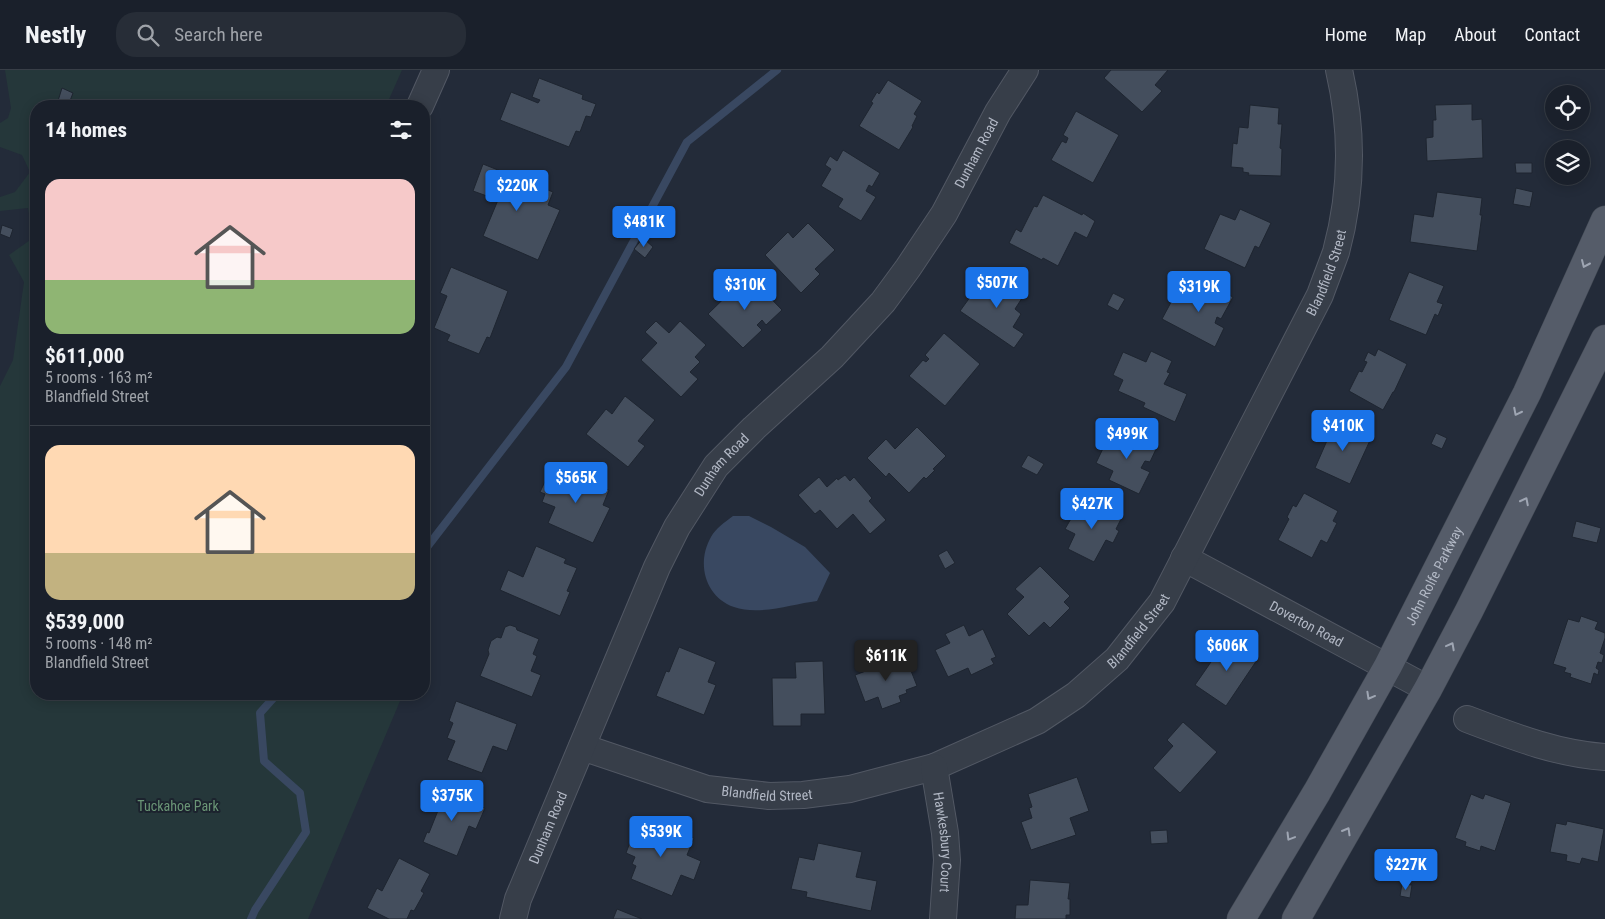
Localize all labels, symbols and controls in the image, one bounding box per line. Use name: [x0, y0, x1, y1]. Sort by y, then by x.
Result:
search box: [116, 12, 466, 57]
text: Nestly: [25, 21, 86, 49]
icon: search: [134, 21, 162, 49]
text: Search here: [174, 23, 263, 46]
text: Home: [1325, 24, 1367, 45]
text: Map: [1395, 24, 1426, 45]
text: About: [1454, 24, 1496, 45]
text: Contact: [1524, 24, 1580, 45]
map controls: [1545, 85, 1590, 185]
button: locate: [1545, 85, 1590, 130]
street label: Dunham Road: [951, 115, 1001, 191]
icon: filters: [387, 116, 415, 144]
text: 14 homes: [45, 118, 127, 142]
button: layers: [1545, 140, 1590, 185]
pin: $220K: [482, 170, 552, 212]
text: $220K: [496, 176, 538, 195]
pin: $481K: [609, 206, 679, 248]
icon: home: [185, 212, 275, 302]
text: $481K: [623, 212, 665, 231]
street label: Blandfield Street: [1303, 228, 1349, 318]
one-way arrow: [1581, 259, 1591, 268]
pin: $507K: [962, 266, 1032, 309]
pin: $310K: [710, 268, 780, 311]
pin: $319K: [1164, 270, 1234, 313]
text: $507K: [976, 273, 1018, 292]
text: $310K: [724, 275, 766, 294]
text: $319K: [1178, 277, 1220, 296]
text: $611,000: [45, 344, 124, 368]
text: 5 rooms · 163 m²: [45, 368, 153, 387]
text: Blandfield Street: [45, 387, 149, 406]
one-way arrow: [1513, 407, 1523, 416]
pin: $410K: [1308, 410, 1378, 452]
text: $410K: [1322, 416, 1364, 435]
pin: $499K: [1092, 418, 1162, 460]
text: $499K: [1106, 424, 1148, 443]
street label: Dunham Road: [691, 430, 752, 499]
pin: $565K: [541, 462, 611, 504]
text: $565K: [555, 468, 597, 487]
icon: home: [185, 477, 275, 567]
pin: $427K: [1057, 488, 1127, 530]
text: $427K: [1071, 494, 1113, 513]
one-way arrow: [1519, 497, 1529, 506]
street label: John Rolfe Parkway: [1402, 523, 1466, 628]
street label: Blandfield Street: [1104, 591, 1173, 672]
street label: Doverton Road: [1267, 597, 1346, 650]
text: $539,000: [45, 610, 124, 634]
pin: $606K: [1192, 630, 1262, 672]
text: 5 rooms · 148 m²: [45, 634, 153, 653]
text: $606K: [1206, 636, 1248, 655]
pin: $611K: [851, 640, 921, 682]
one-way arrow: [1445, 642, 1455, 651]
text: $611K: [865, 646, 907, 665]
text: Blandfield Street: [45, 653, 149, 672]
one-way arrow: [1367, 691, 1377, 700]
pin: $375K: [417, 780, 487, 822]
street label: Blandfield Street: [721, 783, 813, 804]
text: $375K: [431, 786, 473, 805]
street label: Dunham Road: [526, 789, 570, 866]
street label: Hawkesbury Court: [930, 791, 955, 893]
park label: Tuckahoe Park: [137, 798, 219, 814]
pin: $539K: [626, 816, 696, 858]
text: $539K: [640, 822, 682, 841]
one-way arrow: [1341, 827, 1351, 836]
one-way arrow: [1286, 832, 1296, 841]
pin: $227K: [1371, 848, 1441, 891]
text: $227K: [1385, 855, 1427, 874]

